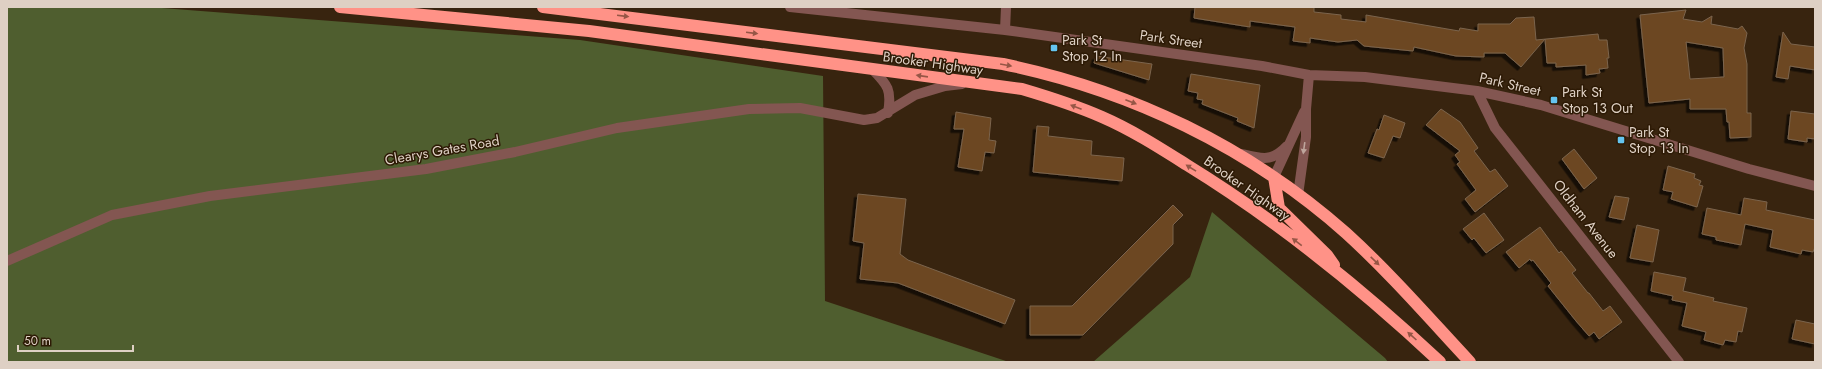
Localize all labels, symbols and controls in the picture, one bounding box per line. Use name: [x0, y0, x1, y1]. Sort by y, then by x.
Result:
one-way arrow: [617, 13, 629, 20]
street label: Park Street: [1139, 25, 1204, 53]
one-way arrow: [746, 30, 758, 36]
place label: Park St Stop 12 In: [1062, 30, 1122, 66]
marker: Park St Stop 12 In: [1049, 43, 1059, 53]
street label: Brooker Highway: [882, 46, 985, 80]
one-way arrow: [1000, 62, 1012, 68]
street label: Park Street: [1477, 67, 1543, 101]
one-way arrow: [916, 73, 928, 79]
place label: Park St Stop 13 Out: [1562, 82, 1633, 118]
marker: Park St Stop 13 Out: [1549, 95, 1559, 105]
one-way arrow: [1125, 99, 1137, 105]
one-way arrow: [1070, 104, 1082, 110]
place label: Park St Stop 13 In: [1629, 122, 1689, 158]
street label: Clearys Gates Road: [383, 130, 501, 170]
marker: Park St Stop 13 In: [1616, 135, 1626, 145]
one-way arrow: [1301, 142, 1307, 154]
street label: Brooker Highway: [1200, 151, 1295, 226]
one-way arrow: [1185, 164, 1197, 171]
street label: Oldham Avenue: [1549, 175, 1623, 263]
one-way arrow: [1292, 238, 1303, 246]
one-way arrow: [1370, 256, 1380, 266]
scale bar: [18, 327, 133, 353]
one-way arrow: [1407, 331, 1417, 340]
text: 50 m: [24, 332, 51, 350]

